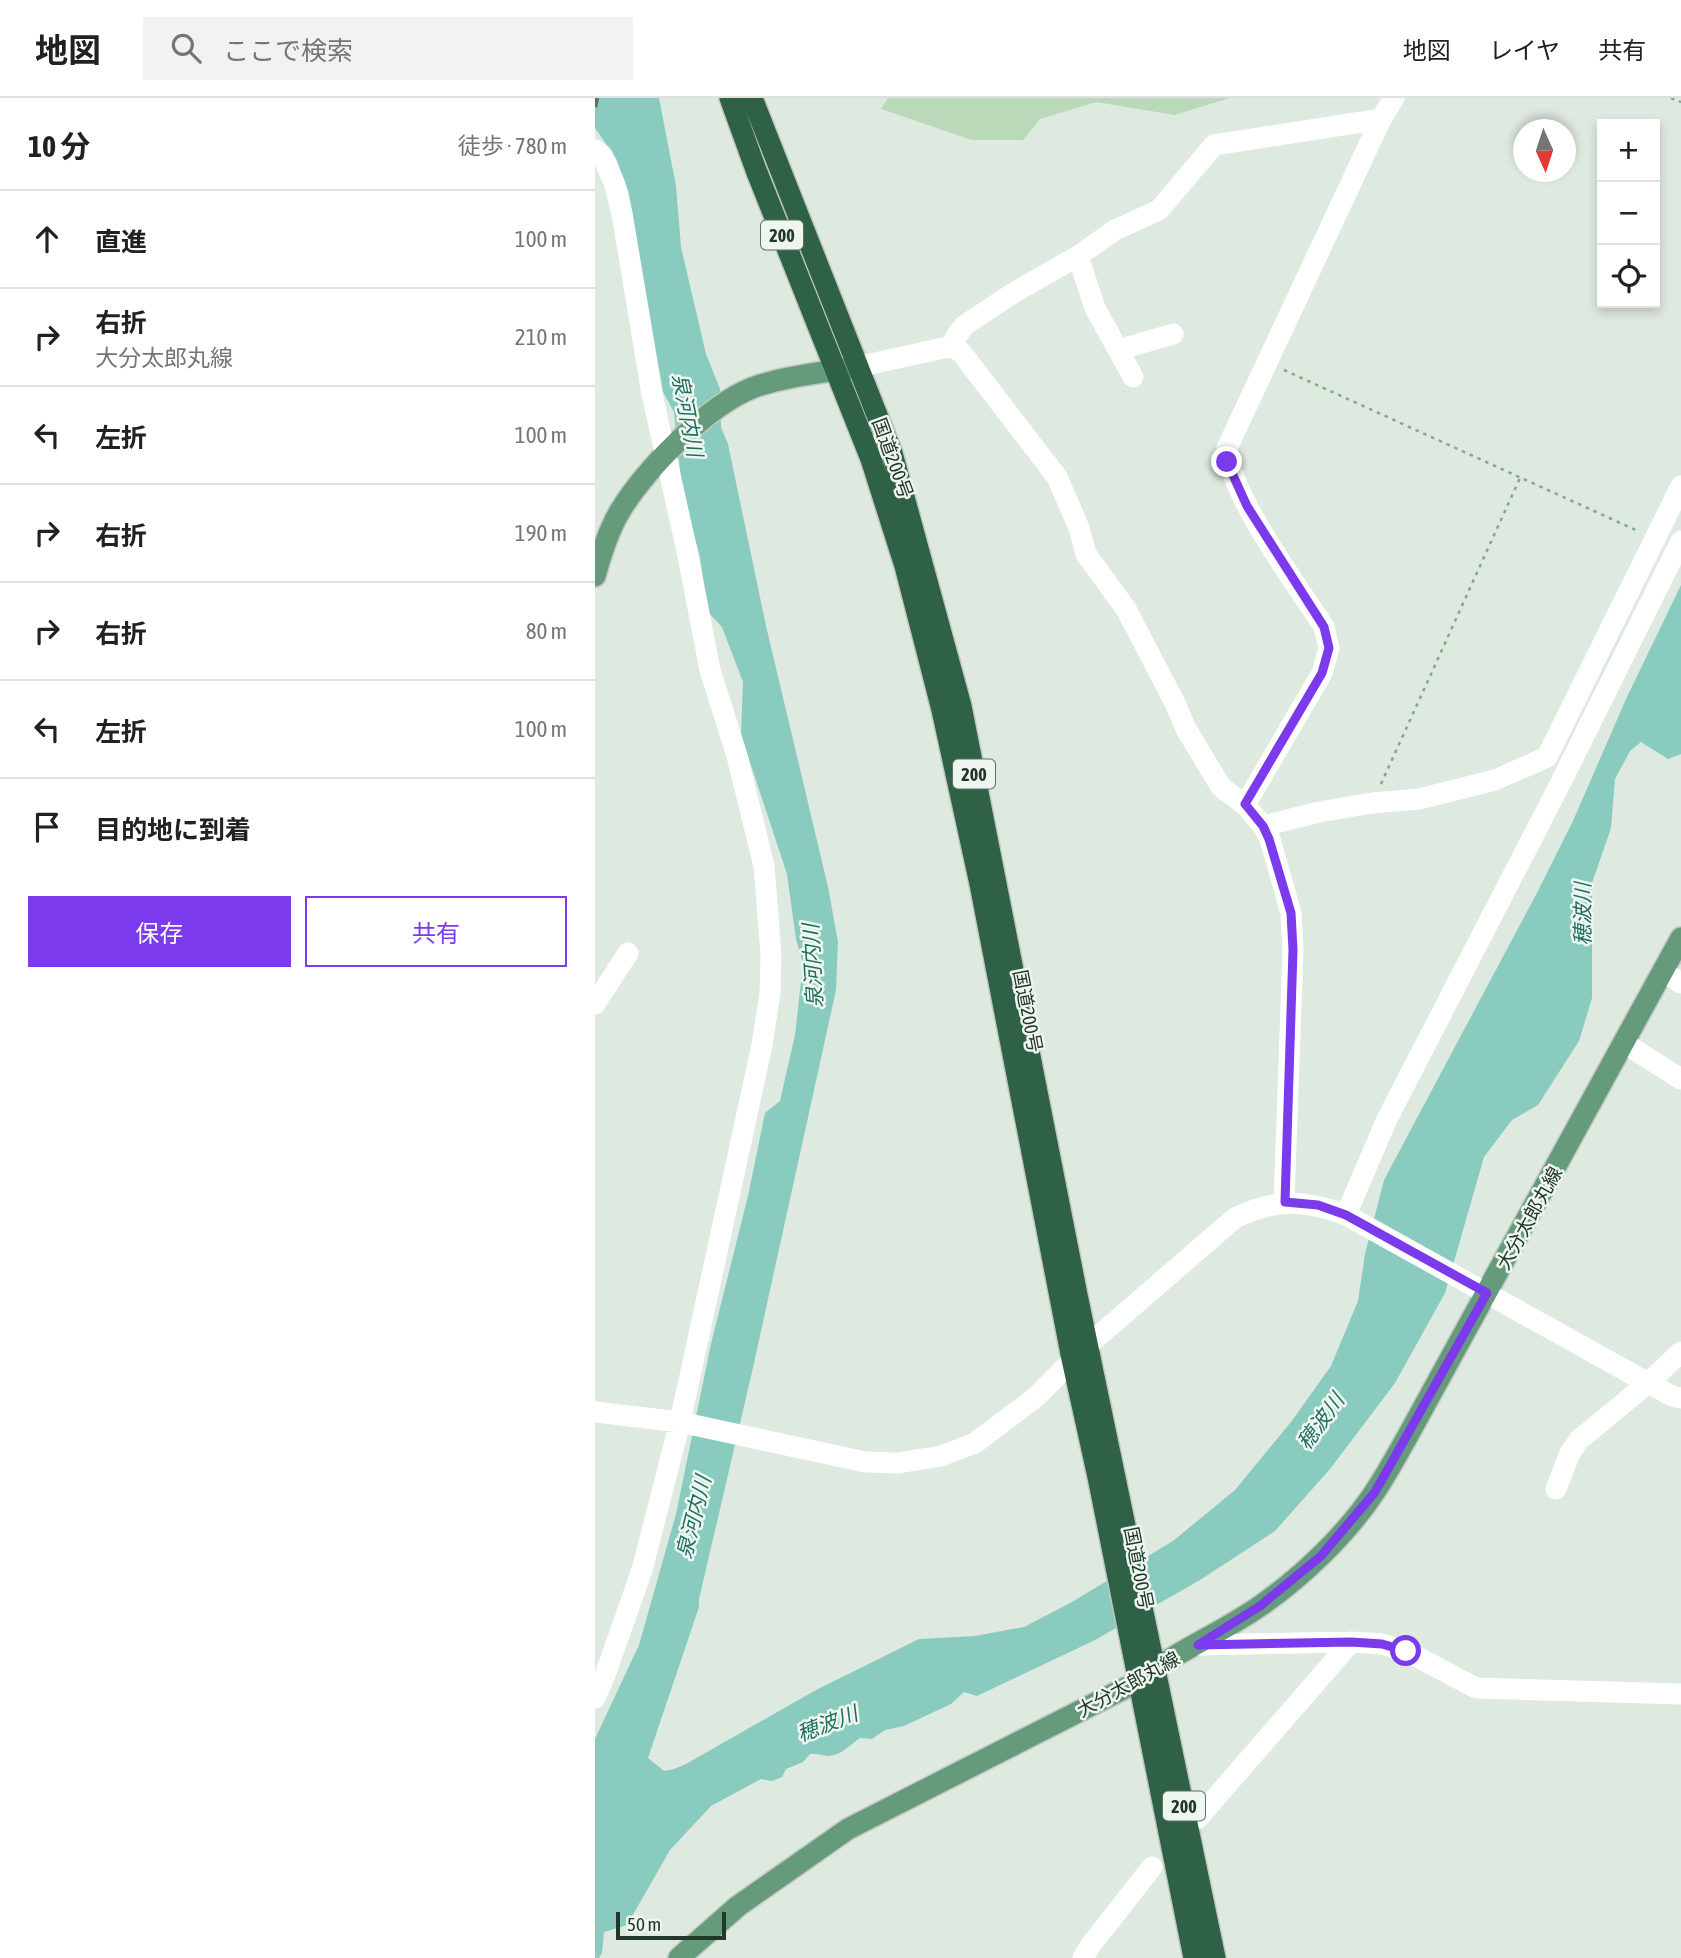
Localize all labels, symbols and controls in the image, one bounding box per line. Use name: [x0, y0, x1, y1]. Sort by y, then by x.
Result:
search box: [143, 17, 633, 80]
icon: search: [167, 29, 205, 67]
text: 地図: [35, 31, 101, 69]
text: ここで検索: [223, 36, 353, 66]
text: 地図: [1403, 37, 1451, 64]
text: レイヤ: [1489, 37, 1560, 64]
text: 共有: [1598, 37, 1646, 64]
north arrow: [1513, 119, 1576, 182]
map controls: [1597, 119, 1660, 308]
button: +: [1597, 119, 1660, 182]
text: 10 分: [28, 129, 90, 163]
text: 徒歩 · 780 m: [458, 133, 567, 159]
button: −: [1597, 182, 1660, 245]
icon: ahead: [28, 220, 66, 258]
road number: 200: [761, 220, 803, 250]
text: 100 m: [515, 226, 567, 252]
text: 直進: [95, 227, 147, 257]
button: locate: [1597, 245, 1660, 308]
text: 右折: [95, 308, 147, 338]
icon: right: [28, 318, 66, 356]
text: 210 m: [515, 324, 567, 350]
text: 大分太郎丸線: [95, 345, 233, 371]
water label: 泉河内川: [668, 371, 708, 460]
street label: 国道200号: [868, 415, 918, 501]
icon: left: [28, 416, 66, 454]
text: 100 m: [515, 422, 567, 448]
text: 左折: [95, 423, 147, 453]
route end: [1211, 446, 1242, 477]
icon: right: [28, 514, 66, 552]
text: 190 m: [515, 520, 567, 546]
text: 右折: [95, 521, 147, 551]
icon: right: [28, 612, 66, 650]
text: 80 m: [526, 618, 567, 644]
text: 右折: [95, 619, 147, 649]
icon: left: [28, 710, 66, 748]
text: 100 m: [515, 716, 567, 742]
text: 左折: [95, 717, 147, 747]
road number: 200: [953, 760, 995, 788]
icon: arrive: [28, 808, 66, 846]
text: 目的地に到着: [95, 815, 251, 845]
water label: 穂波川: [1570, 881, 1594, 946]
button: 保存: [28, 896, 291, 967]
button: 共有: [305, 896, 567, 967]
water label: 泉河内川: [798, 921, 826, 1009]
street label: 国道200号: [1009, 968, 1047, 1054]
street label: 大分太郎丸線: [1492, 1163, 1566, 1273]
water label: 穂波川: [1292, 1387, 1349, 1454]
water label: 泉河内川: [671, 1471, 715, 1561]
street label: 国道200号: [1120, 1525, 1158, 1611]
route start: [1390, 1635, 1421, 1666]
street label: 大分太郎丸線: [1073, 1647, 1183, 1721]
water label: 穂波川: [793, 1700, 863, 1745]
road number: 200: [1163, 1792, 1205, 1820]
scale bar: [616, 1909, 726, 1941]
text: 50 m: [627, 1913, 661, 1935]

